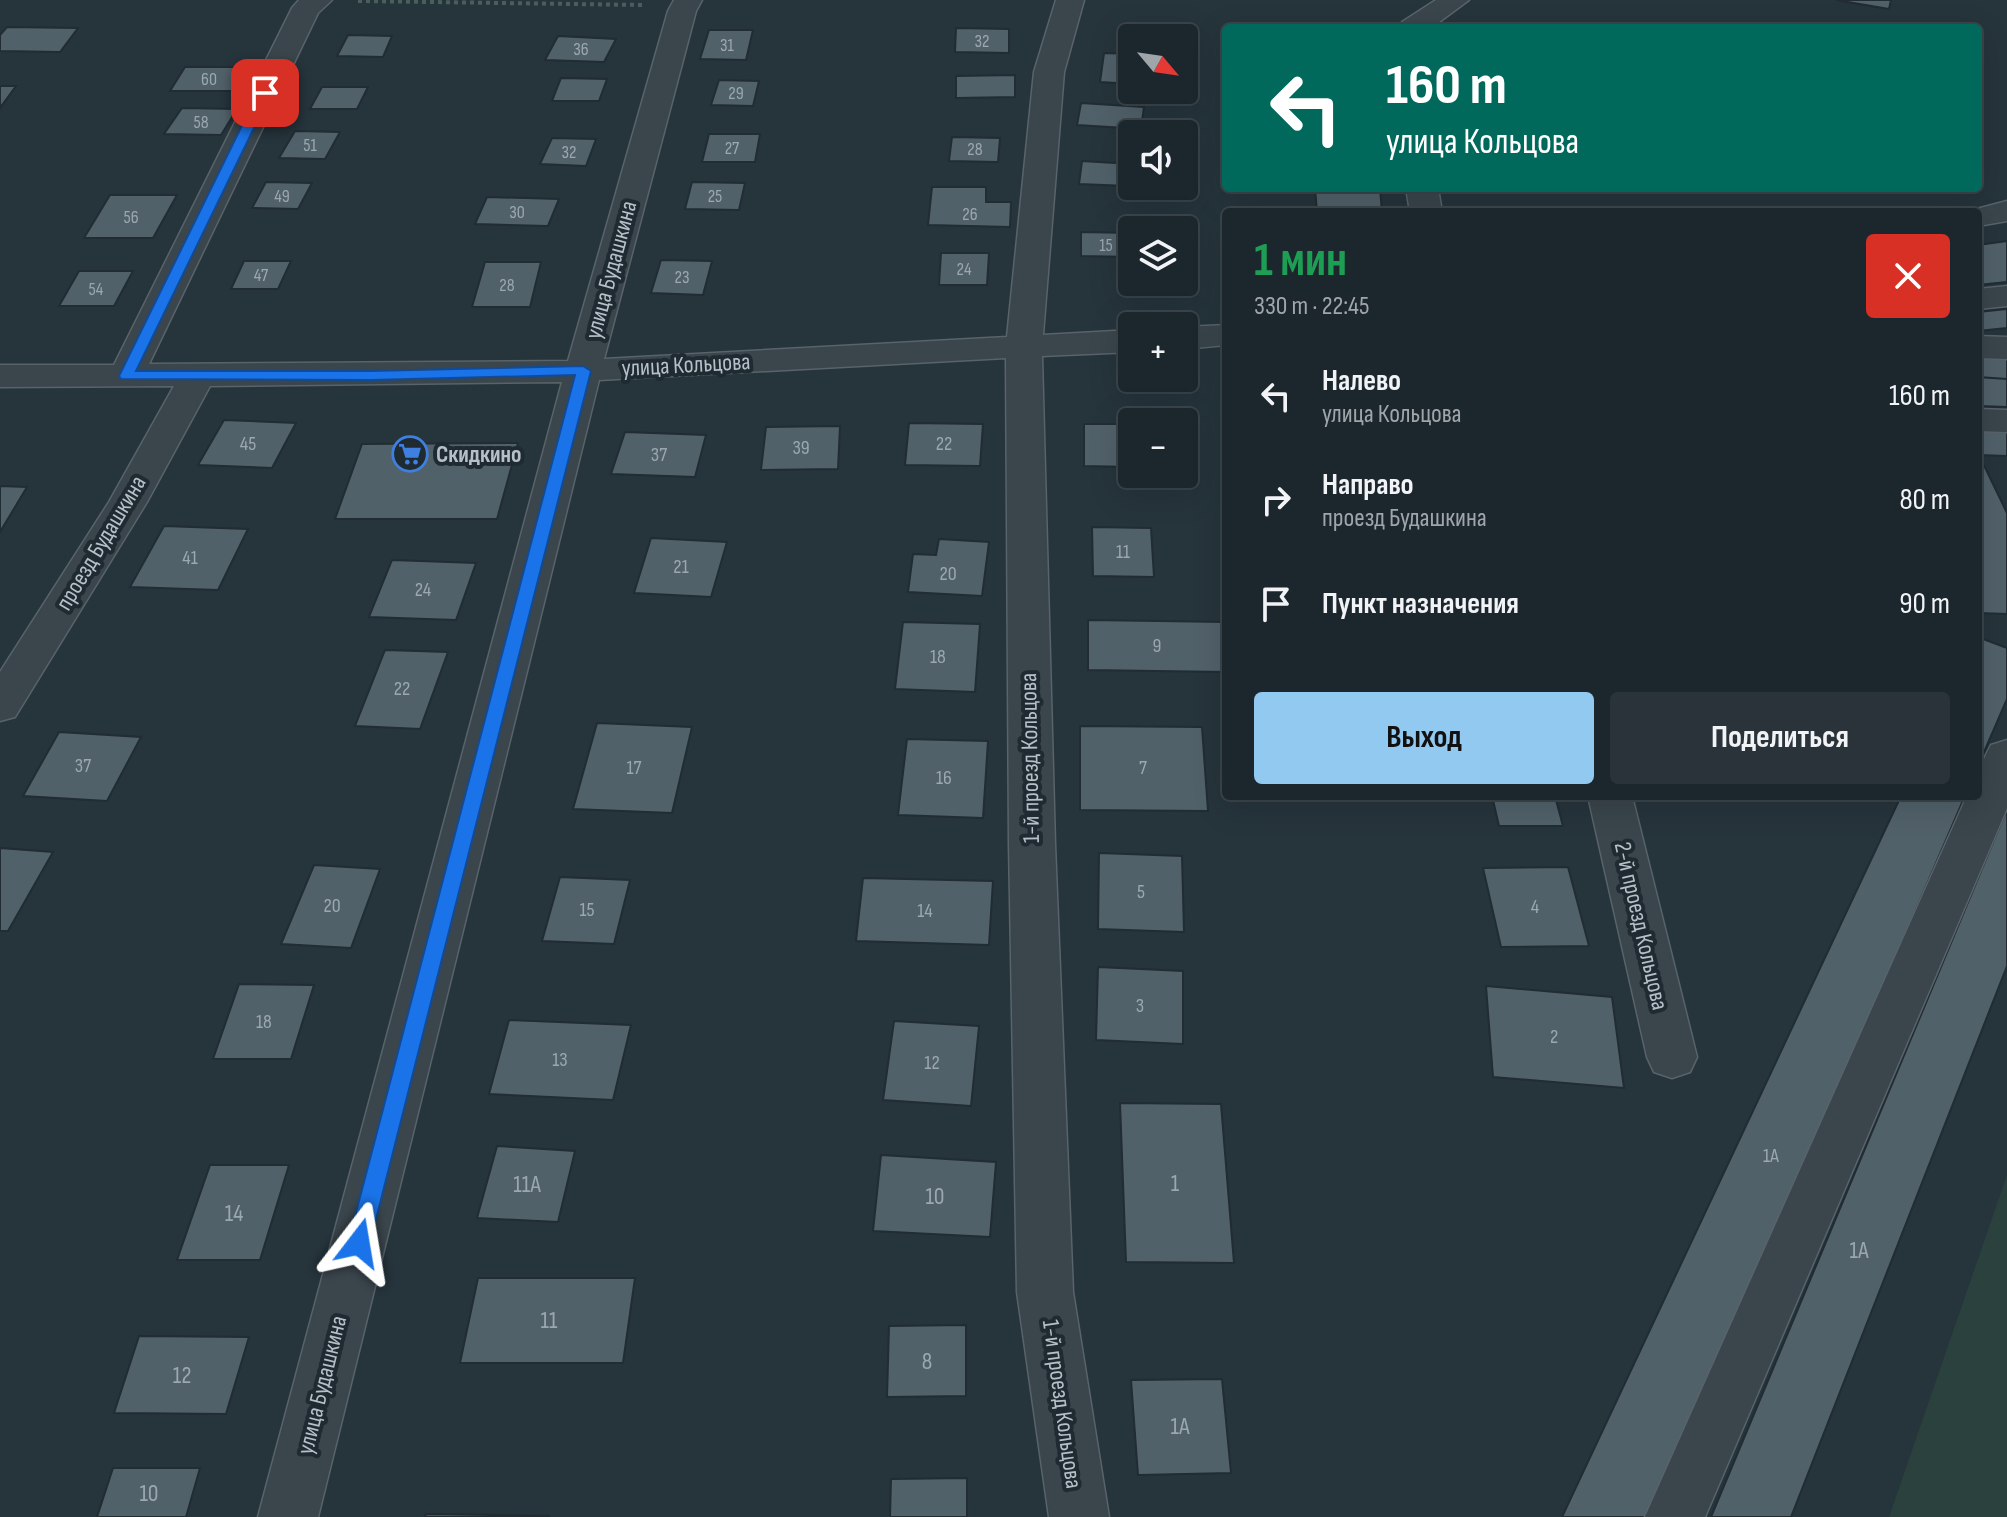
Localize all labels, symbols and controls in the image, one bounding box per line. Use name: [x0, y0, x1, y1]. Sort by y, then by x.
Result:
north arrow: [1118, 24, 1198, 104]
map controls: [1118, 24, 1198, 488]
house number: 32: [975, 31, 989, 52]
house number: 31: [720, 35, 735, 56]
house number: 36: [573, 39, 589, 60]
text: 160 m: [1386, 53, 1507, 120]
icon: left: [1254, 56, 1358, 160]
pin: [231, 59, 299, 127]
house number: 60: [201, 69, 217, 90]
icon: arrive: [243, 71, 287, 115]
house number: 29: [728, 83, 744, 104]
house number: 58: [193, 112, 209, 133]
button: sound: [1118, 120, 1198, 200]
text: улица Кольцова: [1386, 121, 1579, 164]
house number: 51: [303, 135, 317, 156]
house number: 27: [725, 138, 740, 159]
house number: 28: [967, 139, 983, 160]
house number: 32: [562, 142, 576, 163]
house number: 49: [274, 186, 290, 207]
house number: 25: [708, 186, 722, 207]
street label: улица Будашкина: [579, 198, 643, 342]
house number: 30: [509, 202, 525, 223]
house number: 26: [962, 204, 978, 225]
house number: 56: [123, 207, 139, 228]
button: layers: [1118, 216, 1198, 296]
text: 1 мин: [1254, 232, 1347, 289]
button: close: [1866, 234, 1950, 318]
house number: 15: [1099, 235, 1113, 256]
house number: 24: [957, 259, 972, 280]
house number: 47: [254, 265, 269, 286]
house number: 23: [675, 267, 690, 288]
house number: 28: [499, 275, 515, 296]
house number: 54: [89, 279, 104, 300]
text: 330 m · 22:45: [1254, 291, 1369, 322]
button: +: [1118, 312, 1198, 392]
street label: улица Кольцова: [621, 347, 751, 383]
text: Налево: [1322, 363, 1401, 399]
icon: left: [1254, 374, 1298, 418]
text: 160 m: [1889, 378, 1950, 414]
text: улица Кольцова: [1322, 399, 1462, 430]
button: −: [1118, 408, 1198, 488]
house number: 45: [240, 432, 256, 456]
house number: 22: [936, 432, 952, 456]
supermarket icon: Скидкино: [391, 435, 429, 473]
house number: 39: [792, 436, 810, 460]
place label: Скидкино: [436, 440, 522, 469]
house number: 37: [651, 443, 667, 467]
text: Направо: [1322, 467, 1414, 503]
street label: проезд Будашкина: [49, 470, 153, 616]
icon: right: [1254, 478, 1298, 522]
text: 80 m: [1899, 482, 1950, 518]
text: проезд Будашкина: [1322, 503, 1487, 534]
house number: 11: [1116, 540, 1130, 564]
house number: 41: [182, 546, 198, 570]
house number: 21: [673, 555, 689, 579]
house number: 20: [939, 562, 957, 586]
house number: 24: [415, 578, 431, 602]
icon: arrive: [1254, 582, 1298, 626]
text: Пункт назначения: [1322, 586, 1519, 622]
text: 90 m: [1899, 586, 1950, 622]
house number: 9: [1153, 634, 1161, 658]
house number: 18: [930, 645, 946, 669]
street label: 1-й проезд Кольцова: [1014, 673, 1046, 843]
house number: 22: [394, 677, 410, 701]
button: Выход: [1254, 692, 1594, 784]
button: Поделиться: [1610, 692, 1950, 784]
house number: 37: [75, 754, 91, 778]
house number: 17: [627, 756, 641, 780]
house number: 7: [1139, 756, 1147, 780]
house number: 16: [936, 766, 952, 790]
street label: 2-й проезд Кольцова: [1608, 839, 1674, 1013]
house number: 5: [1137, 880, 1145, 904]
house number: 20: [323, 894, 341, 918]
house number: 4: [1531, 895, 1539, 919]
house number: 15: [579, 898, 595, 922]
house number: 14: [917, 899, 933, 923]
house number: 3: [1136, 994, 1144, 1018]
house number: 18: [256, 1010, 272, 1034]
house number: 2: [1550, 1025, 1558, 1049]
house number: 13: [552, 1048, 568, 1072]
house number: 12: [924, 1051, 940, 1075]
house number: 1А: [1763, 1144, 1779, 1168]
house number: 1: [1171, 1169, 1180, 1198]
house number: 11А: [513, 1170, 541, 1199]
house number: 10: [925, 1182, 945, 1211]
house number: 14: [225, 1199, 243, 1228]
position arrow: [317, 1201, 401, 1285]
house number: 1А: [1849, 1236, 1869, 1265]
house number: 11: [541, 1306, 558, 1335]
street label: улица Будашкина: [291, 1313, 353, 1457]
street label: 1-й проезд Кольцова: [1036, 1318, 1088, 1490]
house number: 8: [922, 1347, 932, 1376]
house number: 12: [173, 1361, 191, 1390]
house number: 1А: [1170, 1412, 1190, 1441]
house number: 10: [139, 1479, 159, 1508]

